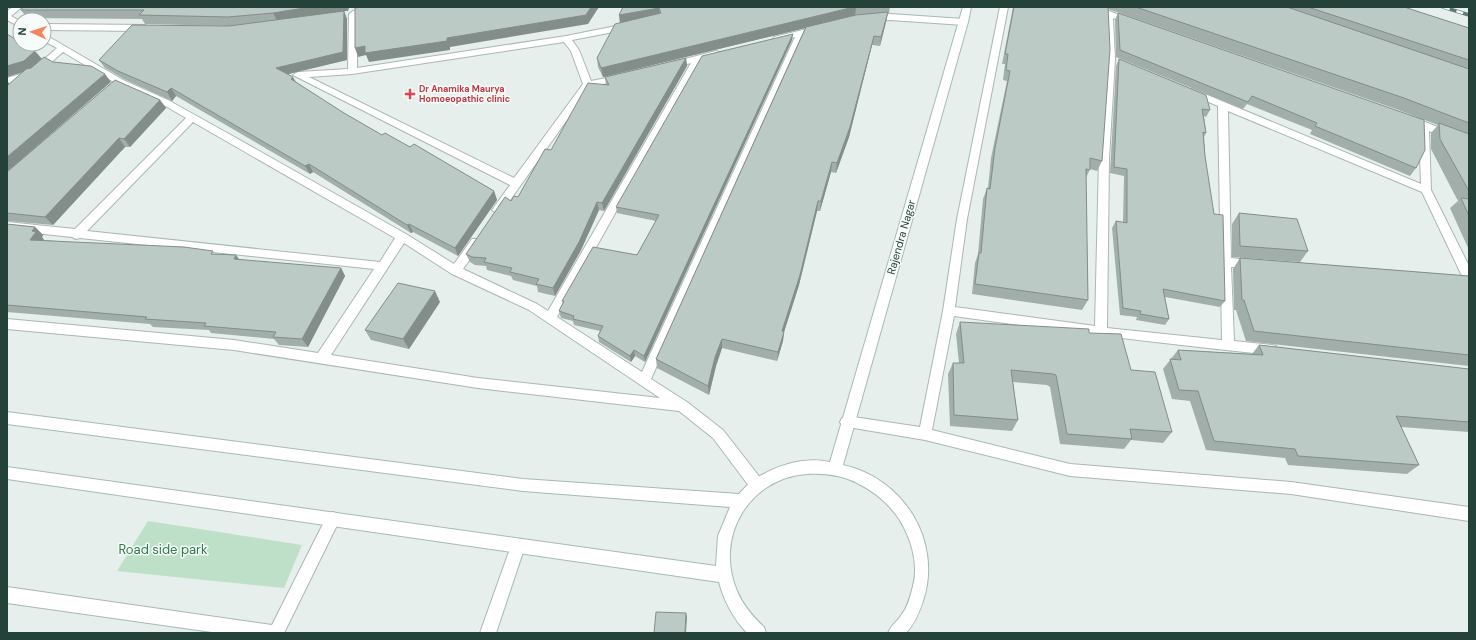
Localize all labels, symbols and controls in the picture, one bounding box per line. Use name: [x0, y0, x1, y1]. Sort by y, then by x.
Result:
north arrow: [12, 12, 52, 52]
text: N: [15, 27, 29, 36]
place label: Dr Anamika Maurya Homoeopathic clinic: [419, 83, 511, 105]
marker: Dr Anamika Maurya Homoeopathic clinic: [404, 88, 416, 100]
street label: Rajendra Nagar: [884, 198, 918, 276]
park label: Road side park: [119, 541, 208, 558]

